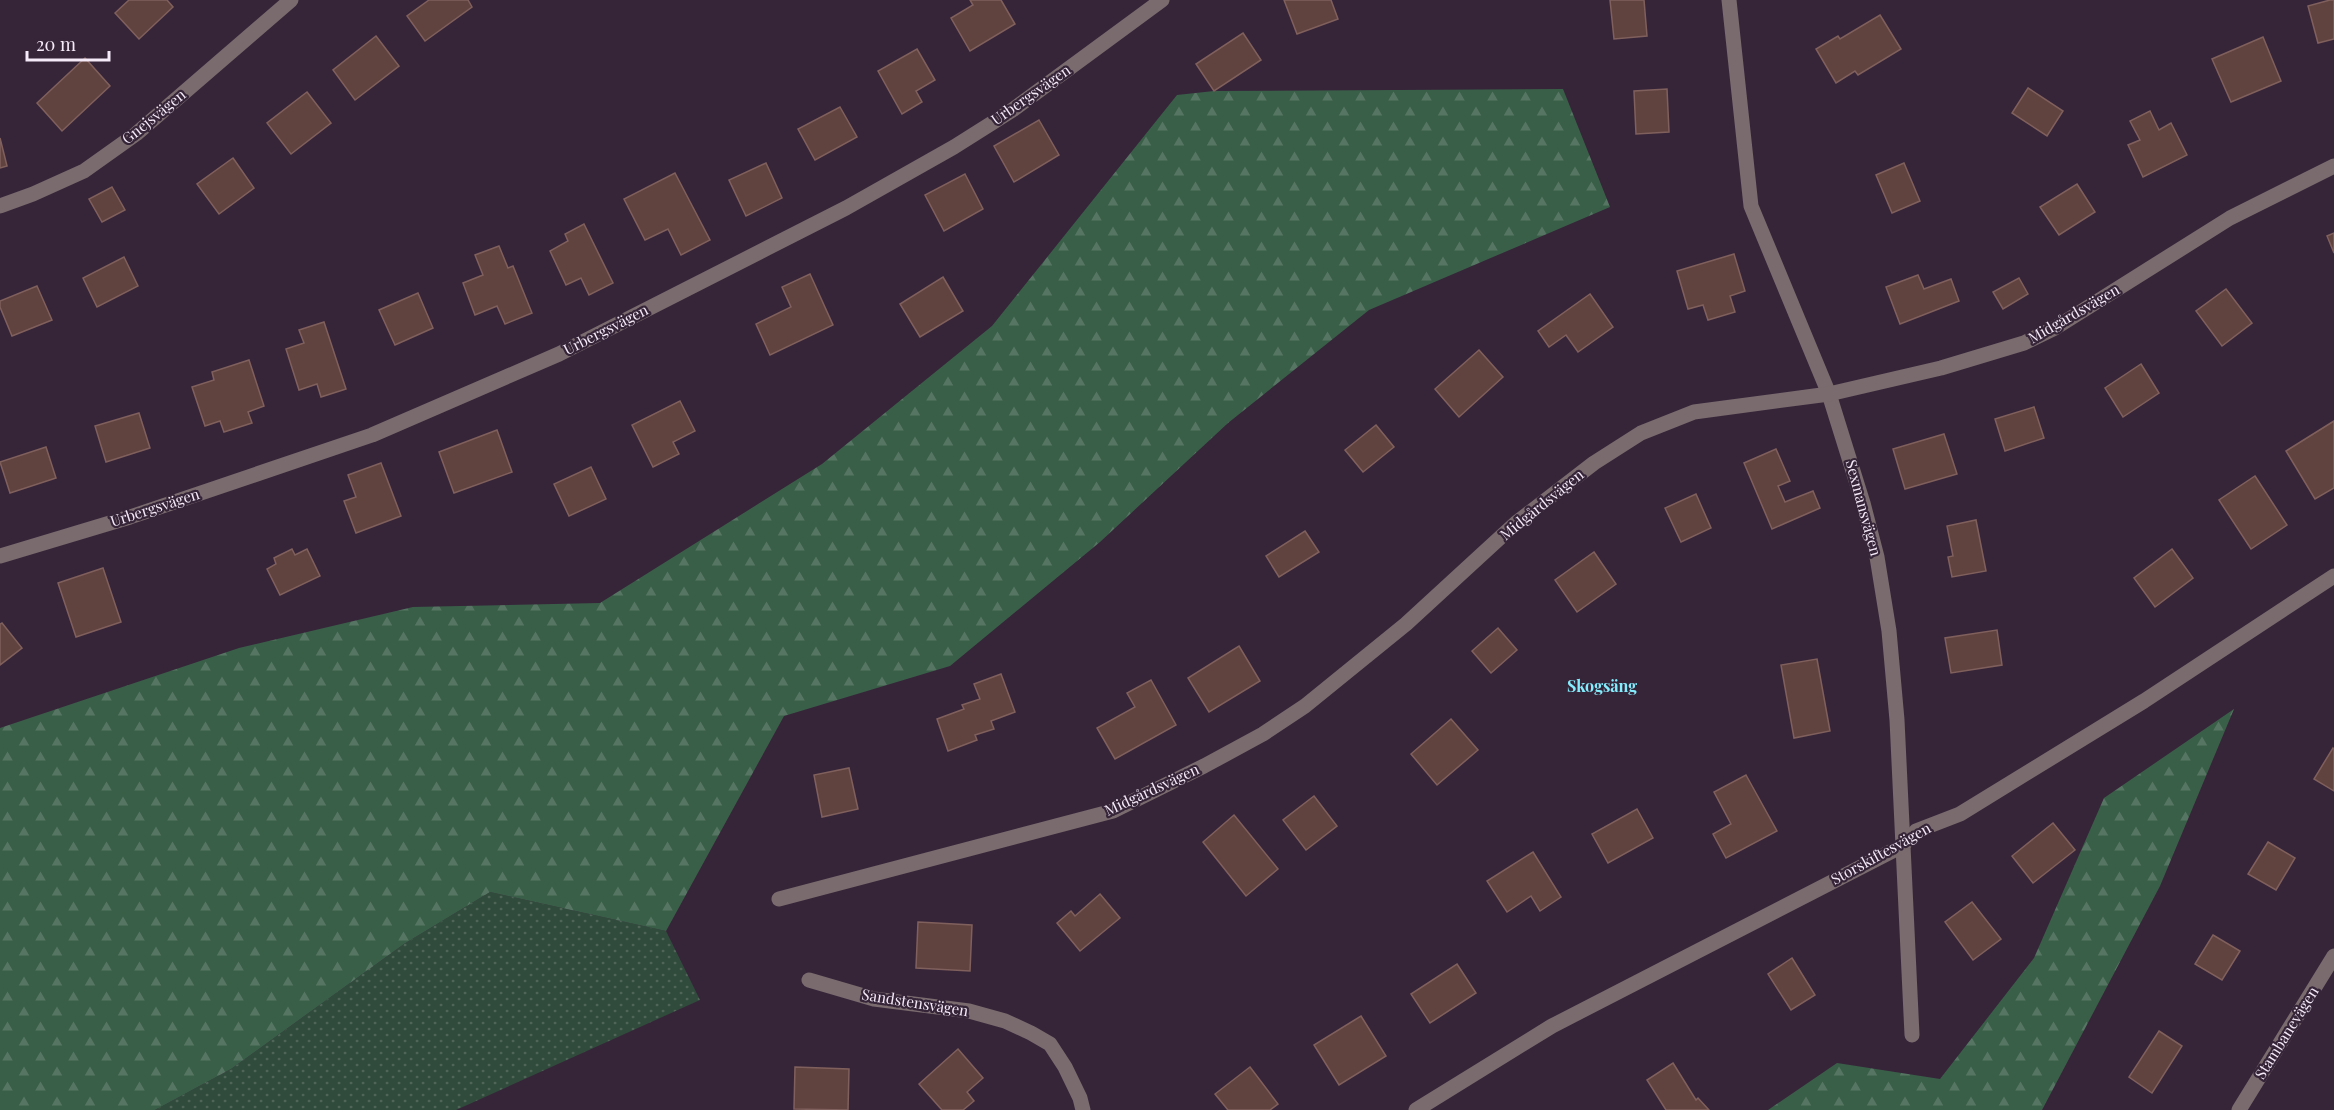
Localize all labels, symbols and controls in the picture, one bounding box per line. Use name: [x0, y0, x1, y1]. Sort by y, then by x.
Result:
scale bar: [27, 24, 110, 62]
text: 20 m: [36, 32, 76, 56]
street label: Urbergsvägen: [987, 59, 1074, 129]
street label: Gnejsvägen: [117, 84, 190, 148]
street label: Midgårdsvägen: [2024, 279, 2123, 347]
street label: Urbergsvägen: [560, 299, 651, 359]
street label: Sexmansvägen: [1842, 457, 1886, 558]
street label: Midgårdsvägen: [1495, 464, 1587, 544]
street label: Urbergsvägen: [108, 483, 202, 531]
district label: Skogsäng: [1567, 675, 1637, 696]
street label: Midgårdsvägen: [1101, 758, 1202, 820]
street label: Storskiftesvägen: [1827, 817, 1934, 889]
street label: Stambanevägen: [2250, 982, 2323, 1083]
street label: Sandstensvägen: [860, 984, 970, 1020]

